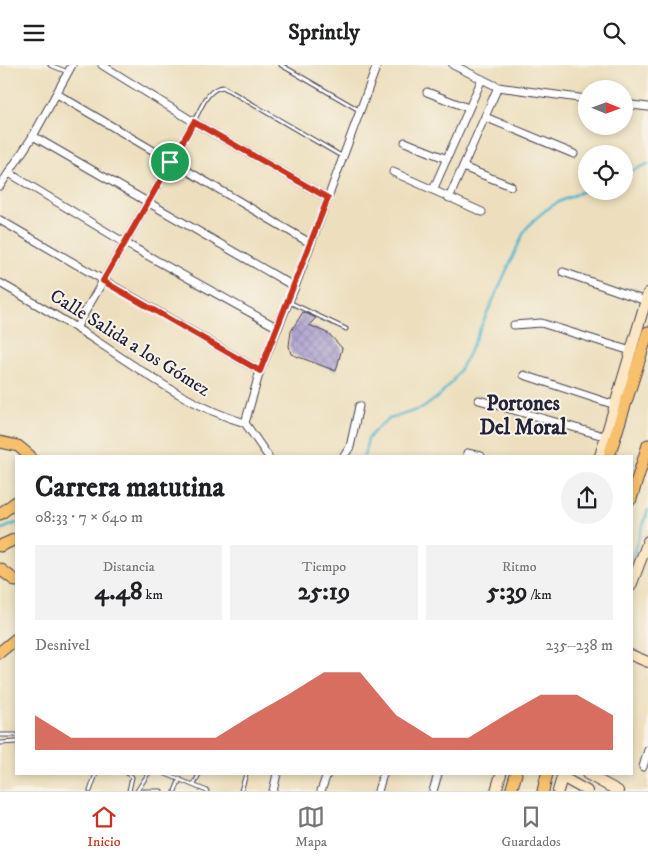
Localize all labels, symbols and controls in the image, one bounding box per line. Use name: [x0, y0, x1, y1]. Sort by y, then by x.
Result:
icon: menu: [20, 19, 48, 47]
text: Sprintly: [288, 19, 360, 46]
icon: search: [600, 19, 628, 47]
north arrow: [578, 80, 632, 135]
map controls: [578, 80, 633, 200]
pin: [149, 141, 191, 183]
button: locate: [578, 145, 633, 200]
icon: arrive: [156, 148, 184, 176]
street label: Calle Salida a los Gómez: [46, 284, 214, 402]
district label: Portones Del Moral: [479, 391, 567, 441]
text: Carrera matutina: [35, 470, 224, 505]
button: share: [561, 472, 613, 524]
text: 08:33 · 7 × 640 m: [35, 507, 143, 527]
text: Distancia: [103, 558, 155, 576]
text: Tiempo: [302, 558, 346, 576]
text: Ritmo: [502, 558, 537, 576]
text: 4.48: [94, 576, 142, 607]
text: 25:19: [298, 576, 350, 607]
text: 5:39: [487, 576, 528, 607]
text: km: [142, 586, 163, 604]
text: /km: [528, 586, 552, 604]
text: Desnivel: [35, 635, 90, 655]
text: 235–238 m: [546, 635, 613, 655]
tab: Inicio: [87, 803, 120, 851]
tab: Mapa: [295, 803, 327, 851]
tab: Guardados: [502, 803, 561, 851]

